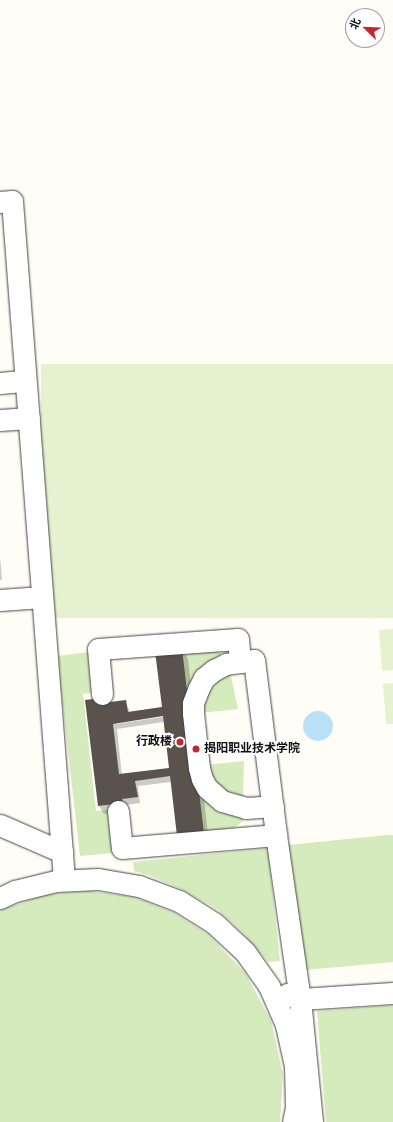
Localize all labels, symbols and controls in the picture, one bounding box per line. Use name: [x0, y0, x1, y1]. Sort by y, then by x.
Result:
north arrow: [345, 8, 385, 48]
text: 北: [347, 16, 363, 31]
place label: 行政楼: [136, 735, 172, 749]
marker: 行政楼: [175, 737, 185, 747]
place label: 揭阳职业技术学院: [204, 742, 300, 756]
marker: 揭阳职业技术学院: [191, 744, 201, 754]

